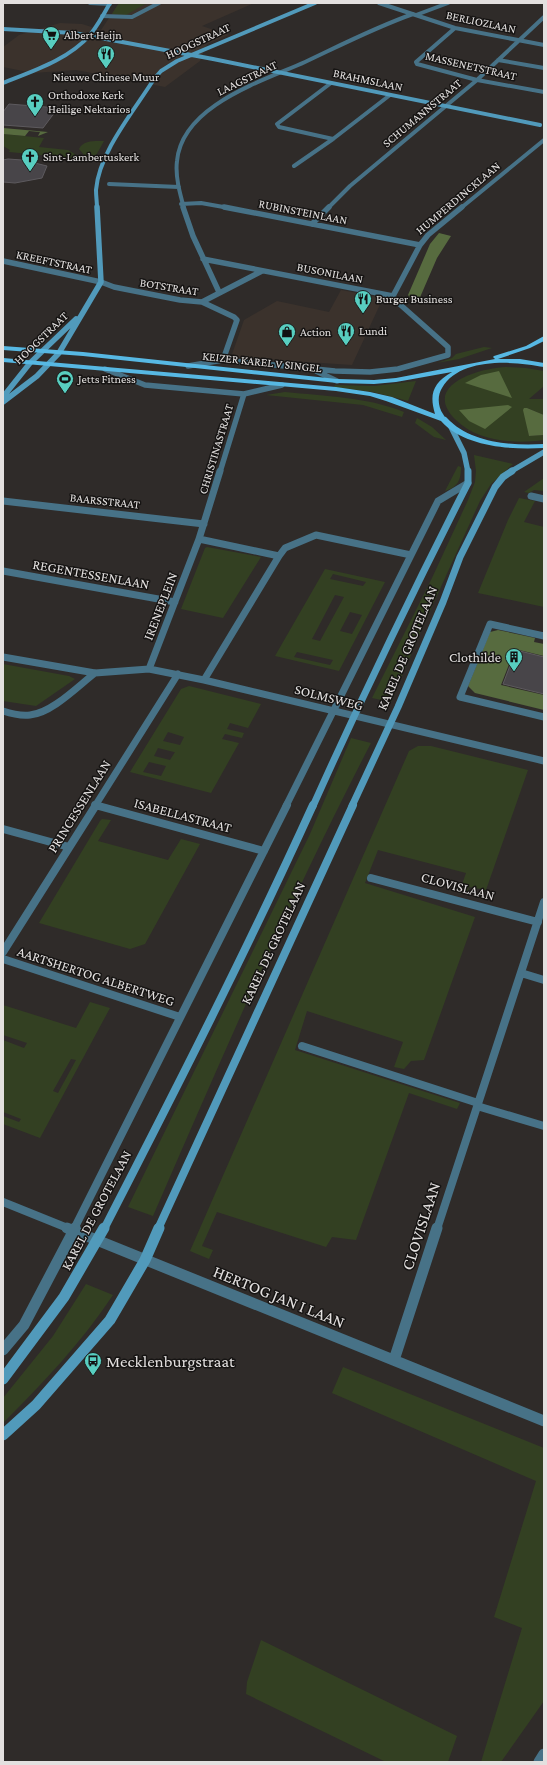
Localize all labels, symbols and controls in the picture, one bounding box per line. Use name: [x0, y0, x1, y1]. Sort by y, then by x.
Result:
street label: BERLIOZLAAN: [445, 8, 517, 36]
street label: HOOGSTRAAT: [163, 20, 233, 62]
supermarket icon: Albert Heijn: [41, 25, 61, 50]
place label: Albert Heijn: [64, 28, 122, 42]
restaurant icon: Nieuwe Chinese Muur: [96, 44, 116, 69]
street label: MASSENETSTRAAT: [424, 49, 519, 83]
street label: LAAGSTRAAT: [215, 57, 280, 99]
street label: BRAHMSLAAN: [332, 66, 404, 94]
place label: Nieuwe Chinese Muur: [53, 70, 160, 84]
street label: SCHUMANNSTRAAT: [380, 75, 465, 150]
place label: Orthodoxe Kerk Heilige Nektarios: [48, 88, 130, 116]
church icon: Orthodoxe Kerk Heilige Nektarios: [25, 92, 45, 117]
church icon: Sint-Lambertuskerk: [20, 147, 40, 172]
place label: Sint-Lambertuskerk: [43, 150, 140, 164]
street label: HUMPERDINCKLAAN: [413, 159, 503, 237]
street label: RUBINSTEINLAAN: [257, 197, 349, 227]
street label: KREEFTSTRAAT: [15, 247, 94, 277]
street label: BUSONILAAN: [296, 260, 364, 286]
street label: BOTSTRAAT: [139, 275, 200, 299]
restaurant icon: Burger Business: [353, 289, 373, 314]
place label: Burger Business: [376, 292, 453, 306]
street label: HOOGSTRAAT: [11, 308, 71, 367]
restaurant icon: Lundi: [336, 321, 356, 346]
shop icon: Action: [277, 322, 297, 347]
place label: Lundi: [359, 324, 387, 338]
place label: Action: [300, 325, 332, 339]
street label: KEIZER KAREL V SINGEL: [202, 349, 322, 375]
sports icon: Jetts Fitness: [55, 369, 75, 394]
place label: Jetts Fitness: [77, 372, 136, 386]
street label: CHRISTINASTRAAT: [196, 402, 237, 496]
street label: BAARSSTRAAT: [69, 490, 141, 512]
street label: REGENTESSENLAAN: [31, 556, 151, 592]
street label: IRENEPLEIN: [140, 570, 180, 642]
street label: KAREL DE GROTELAAN: [374, 584, 440, 712]
building icon: Clothilde: [504, 647, 524, 672]
place label: Clothilde: [449, 649, 501, 665]
street label: SOLMSWEG: [293, 681, 365, 713]
street label: PRINCESSENLAAN: [44, 757, 114, 855]
street label: ISABELLASTRAAT: [132, 794, 234, 836]
street label: CLOVISLAAN: [420, 869, 496, 903]
street label: KAREL DE GROTELAAN: [238, 879, 308, 1007]
street label: AARTSHERTOG ALBERTWEG: [15, 943, 177, 1009]
street label: KAREL DE GROTELAAN: [58, 1147, 134, 1273]
street label: CLOVISLAAN: [398, 1180, 444, 1272]
street label: HERTOG JAN I LAAN: [210, 1262, 348, 1332]
bus stop icon: Mecklenburgstraat: [83, 1351, 103, 1376]
place label: Mecklenburgstraat: [106, 1352, 235, 1371]

